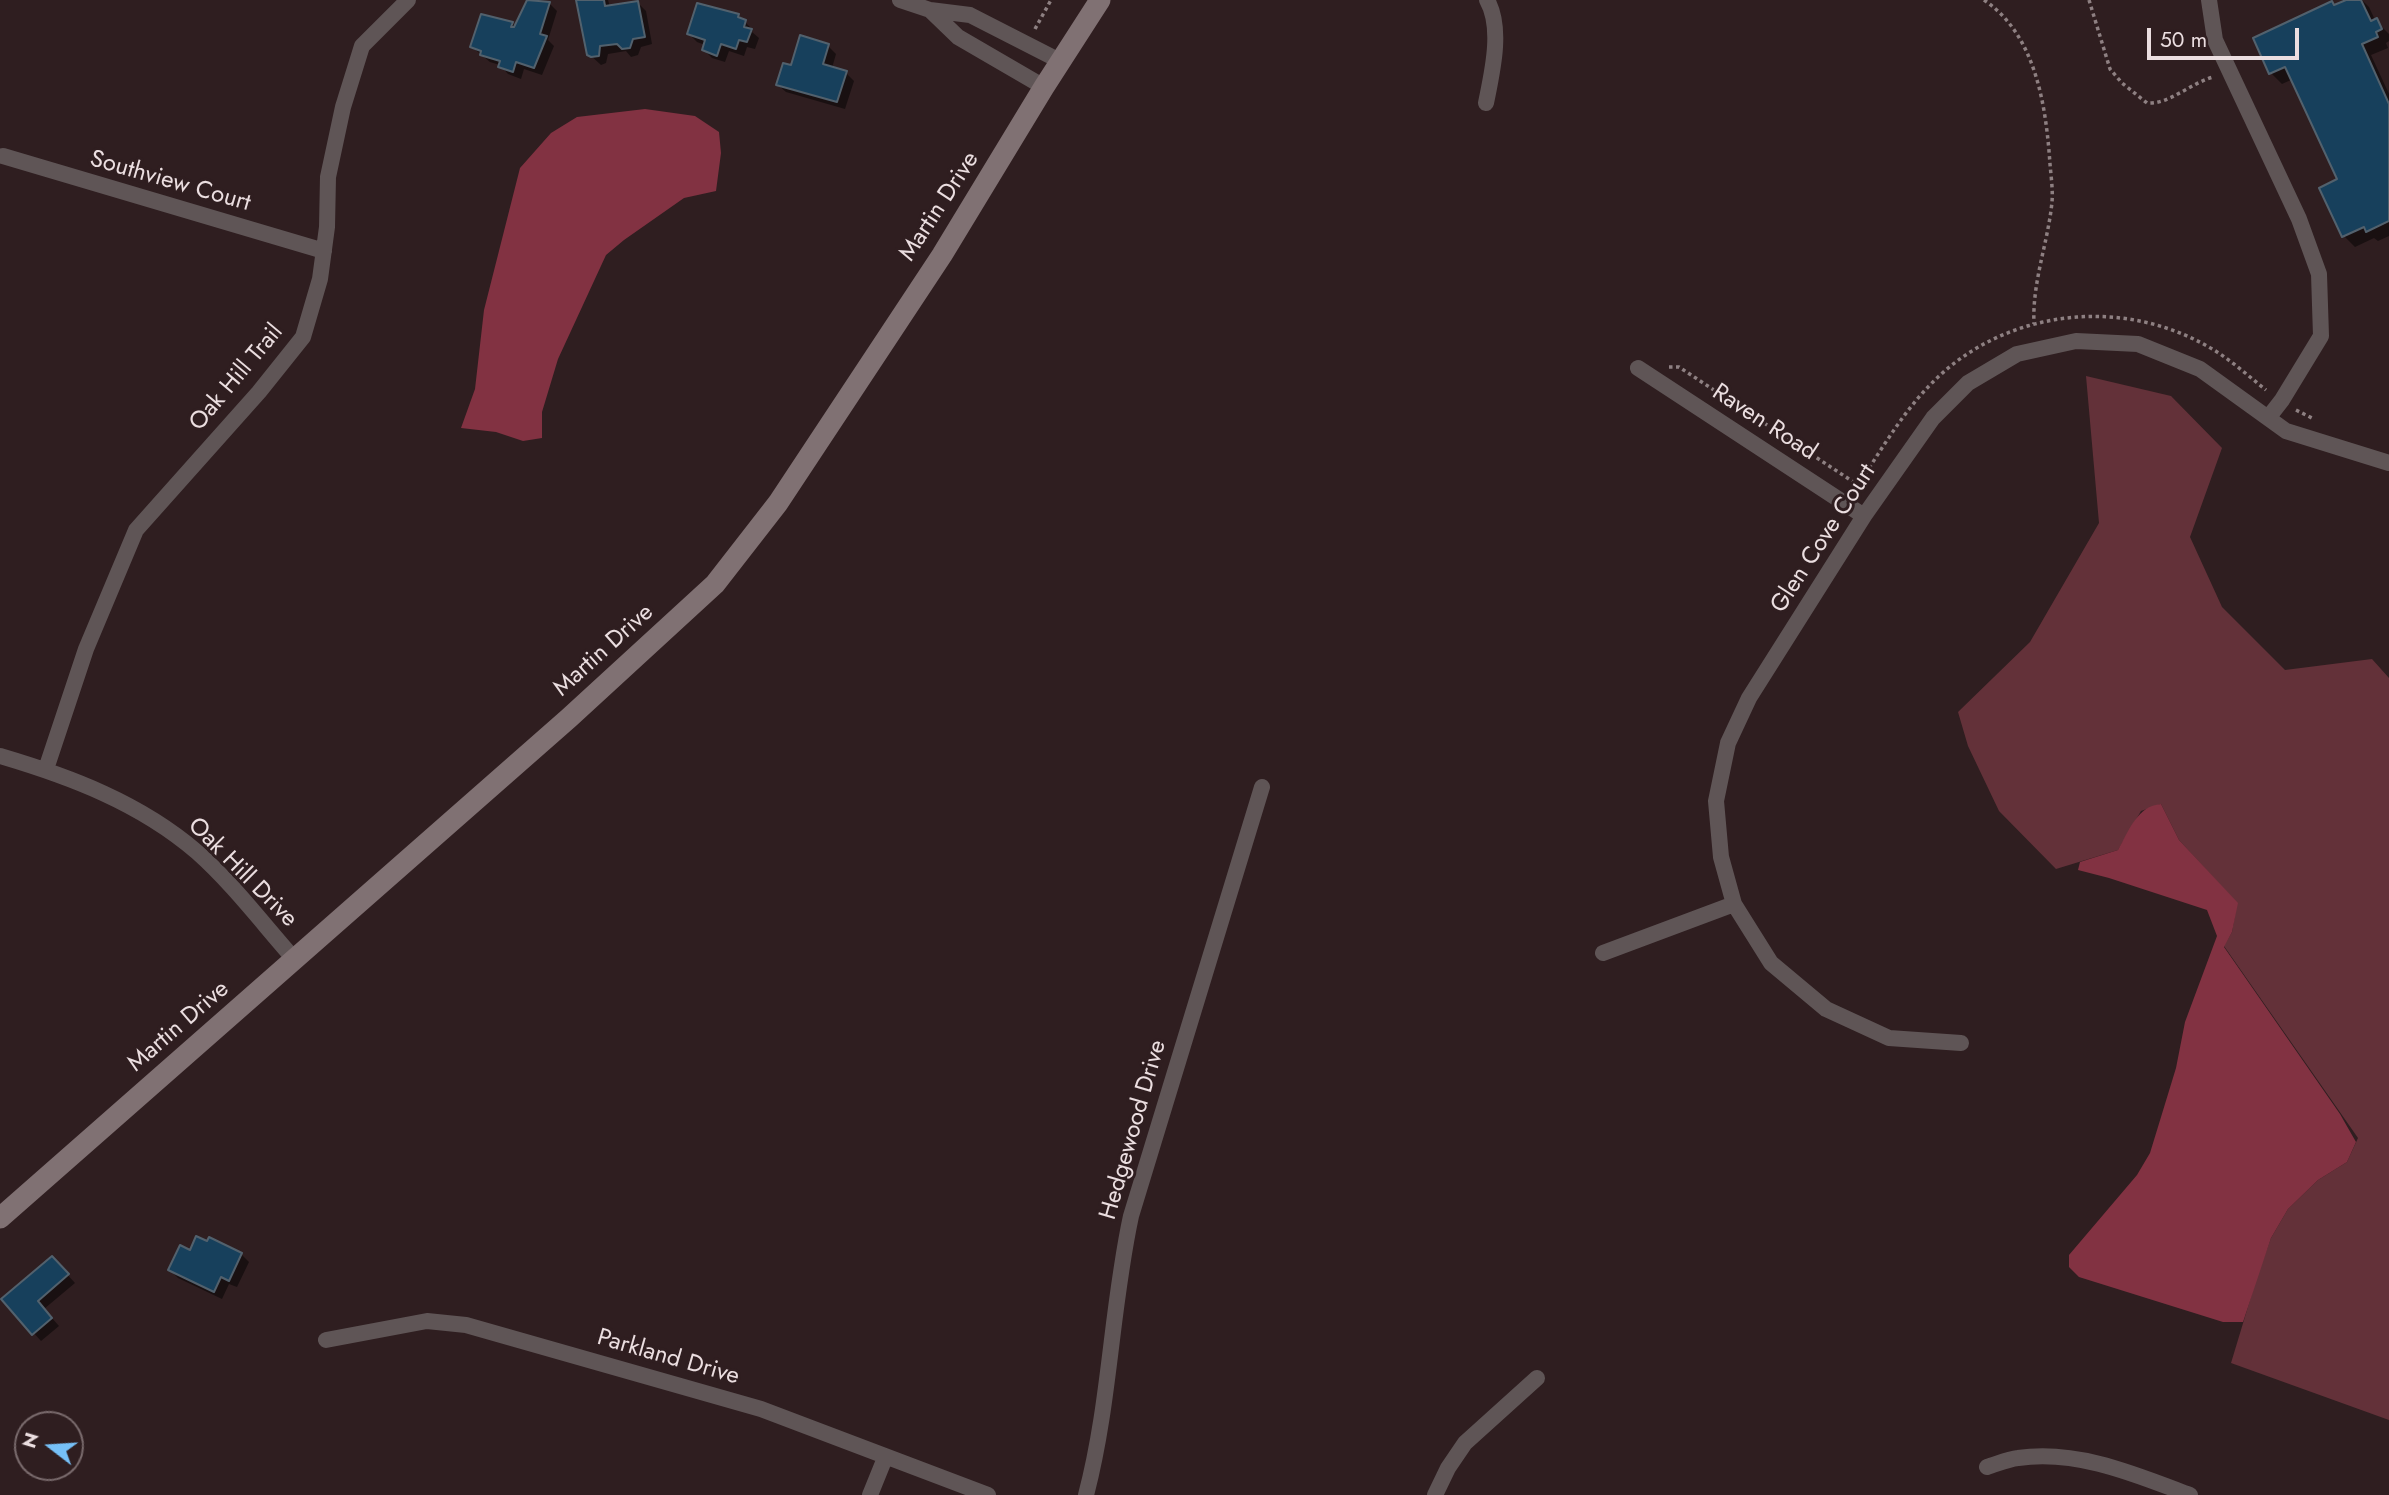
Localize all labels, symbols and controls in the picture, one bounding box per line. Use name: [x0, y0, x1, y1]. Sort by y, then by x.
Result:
scale bar: [2151, 14, 2303, 58]
text: 50 m: [2160, 25, 2207, 55]
street label: Southview Court: [86, 145, 254, 219]
street label: Martin Drive: [894, 147, 986, 267]
street label: Oak Hill Trail: [184, 319, 290, 437]
street label: Raven Road: [1706, 379, 1822, 467]
street label: Glen Cove Court: [1765, 459, 1883, 619]
street label: Martin Drive: [548, 599, 660, 703]
street label: Oak Hill Drive: [181, 812, 303, 934]
street label: Martin Drive: [123, 975, 235, 1079]
street label: Hedgewood Drive: [1095, 1037, 1173, 1223]
street label: Parkland Drive: [594, 1324, 742, 1392]
north arrow: [14, 1411, 84, 1481]
text: N: [15, 1429, 45, 1451]

